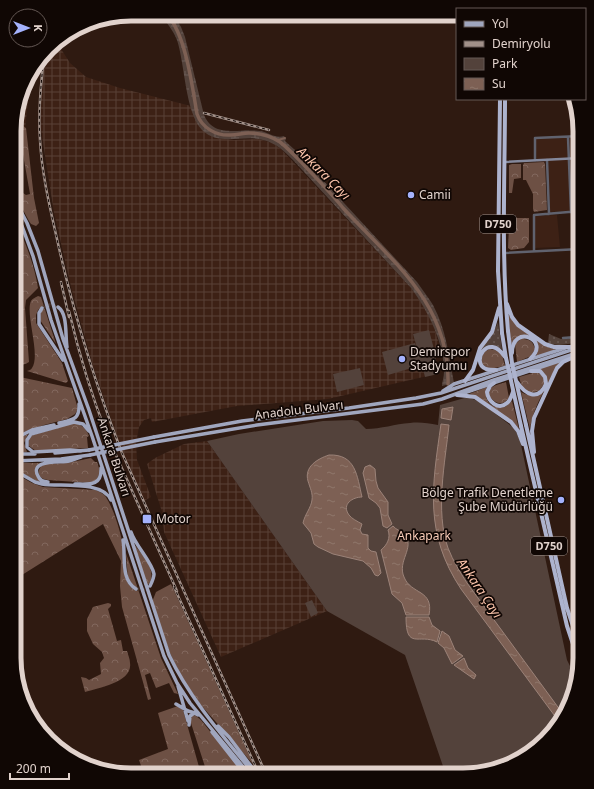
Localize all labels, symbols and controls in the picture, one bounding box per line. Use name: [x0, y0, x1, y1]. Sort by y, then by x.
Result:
north arrow: [8, 8, 48, 48]
legend: [456, 8, 586, 100]
text: Yol: [492, 15, 509, 32]
text: K: [31, 24, 46, 32]
text: Demiryolu: [492, 35, 551, 52]
text: Park: [492, 55, 518, 72]
text: Su: [492, 75, 506, 92]
water label: Ankara Çayı: [293, 142, 355, 204]
place label: Camii: [419, 186, 451, 203]
marker: Camii: [406, 190, 416, 200]
road number: D750: [480, 215, 516, 233]
place label: Demirspor Stadyumu: [410, 343, 470, 374]
marker: Demirspor Stadyumu: [397, 354, 407, 364]
street label: Anadolu Bulvarı: [254, 396, 344, 423]
street label: Ankara Bulvarı: [94, 415, 135, 498]
place label: Bölge Trafik Denetleme Şube Müdürlüğü: [421, 484, 553, 515]
marker: Bölge Trafik Denetleme Şube Müdürlüğü: [556, 495, 566, 505]
place label: Motor: [156, 510, 191, 527]
marker: Motor: [141, 513, 153, 525]
park label: Ankapark: [397, 527, 451, 544]
road number: D750: [531, 537, 567, 555]
water label: Ankara Çayı: [453, 554, 507, 622]
scale bar: [10, 755, 69, 781]
text: 200 m: [16, 760, 51, 777]

